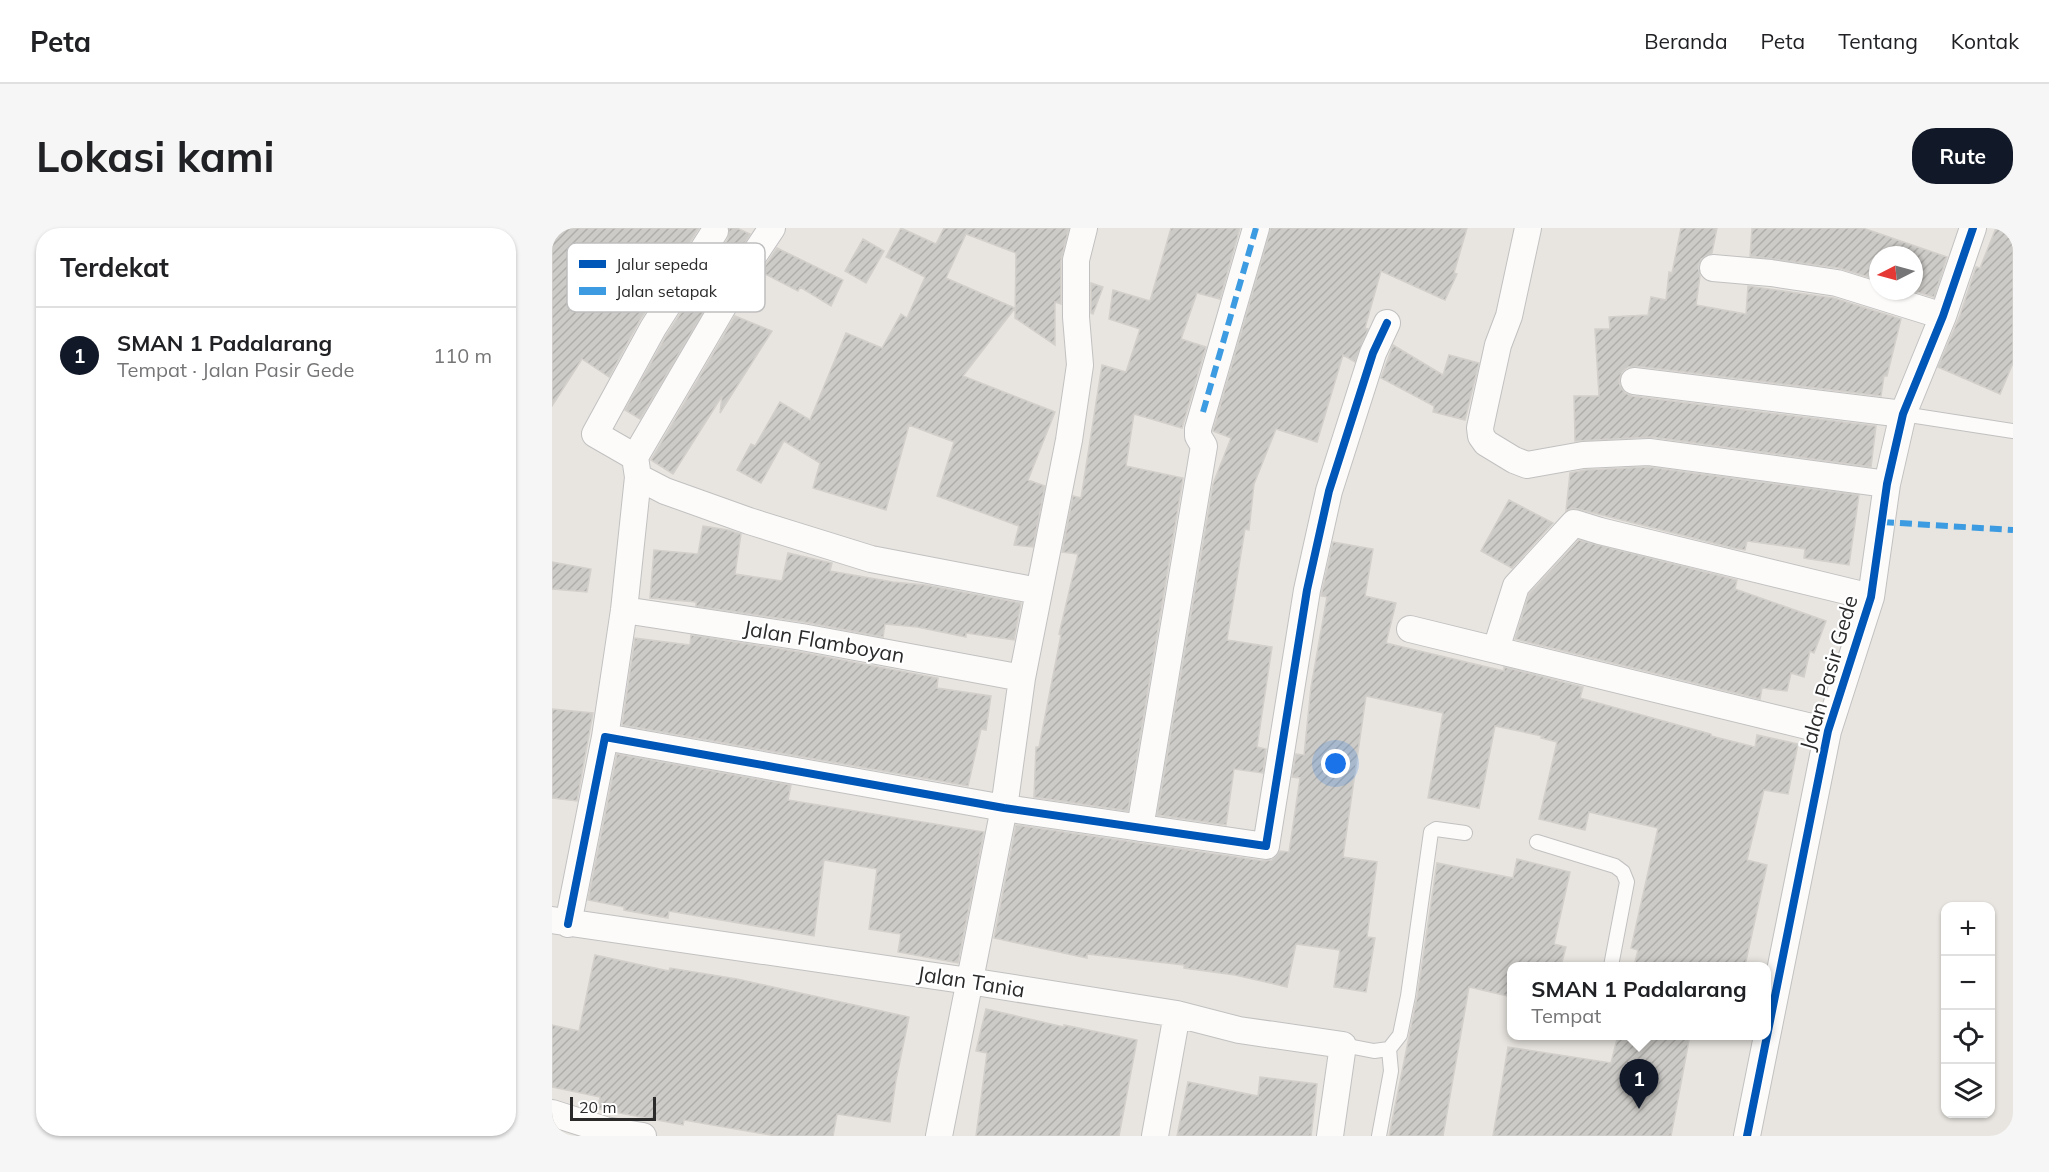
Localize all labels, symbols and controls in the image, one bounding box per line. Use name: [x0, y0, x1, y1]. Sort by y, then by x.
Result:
text: Peta: [30, 24, 91, 59]
text: Beranda: [1644, 28, 1728, 54]
text: Peta: [1761, 28, 1805, 54]
text: Tentang: [1838, 28, 1918, 54]
text: Kontak: [1951, 28, 2019, 54]
button: Rute: [1912, 128, 2013, 184]
text: Lokasi kami: [36, 130, 274, 183]
legend: [567, 243, 765, 312]
north arrow: [1869, 246, 1923, 300]
text: Terdekat: [60, 251, 169, 284]
text: Jalur sepeda: [616, 254, 708, 274]
text: Jalan setapak: [616, 281, 718, 301]
text: SMAN 1 Padalarang: [117, 329, 332, 357]
text: 1: [74, 343, 86, 368]
text: 110 m: [433, 343, 492, 368]
text: Tempat · Jalan Pasir Gede: [117, 357, 354, 382]
street label: Jalan Pasir Gede: [1793, 592, 1863, 753]
street label: Jalan Flamboyan: [742, 614, 907, 668]
your location: [1321, 749, 1350, 778]
map controls: [1941, 902, 1995, 1118]
button: +: [1941, 902, 1995, 956]
button: −: [1941, 956, 1995, 1010]
street label: Jalan Tania: [916, 960, 1027, 1002]
popup: [1507, 962, 1771, 1040]
text: SMAN 1 Padalarang: [1531, 975, 1747, 1003]
text: Tempat: [1531, 1003, 1601, 1028]
button: locate: [1941, 1010, 1995, 1064]
pin: 1: [1620, 1060, 1658, 1109]
button: layers: [1941, 1064, 1995, 1118]
scale bar: [570, 1094, 656, 1122]
text: 20 m: [579, 1097, 616, 1117]

